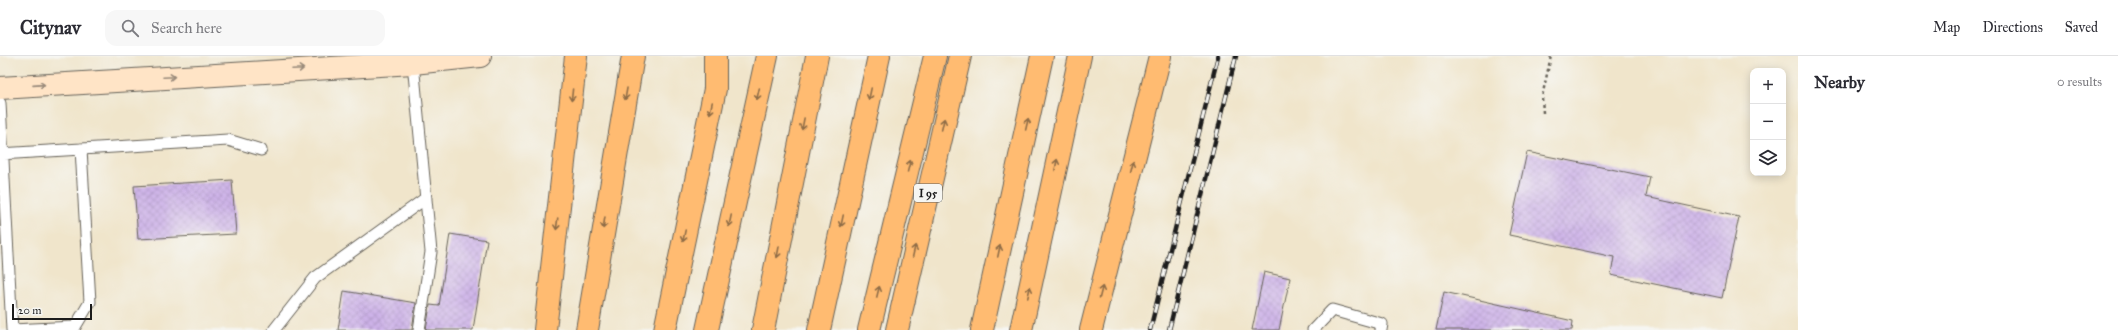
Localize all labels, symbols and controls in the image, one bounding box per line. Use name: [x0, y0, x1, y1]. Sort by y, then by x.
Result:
search box: [105, 10, 385, 46]
text: Citynav: [20, 16, 81, 39]
icon: search: [119, 17, 141, 39]
text: Search here: [151, 19, 222, 37]
text: Map: [1933, 19, 1960, 36]
text: Directions: [1982, 19, 2043, 36]
text: Saved: [2065, 19, 2098, 36]
one-way arrow: [291, 66, 304, 73]
map controls: [1750, 68, 1786, 176]
button: +: [1750, 68, 1786, 104]
text: Nearby: [1814, 72, 1865, 93]
one-way arrow: [162, 73, 175, 80]
text: 0 results: [2057, 74, 2102, 90]
one-way arrow: [32, 81, 45, 89]
one-way arrow: [754, 87, 762, 100]
one-way arrow: [866, 87, 874, 100]
one-way arrow: [568, 88, 576, 101]
one-way arrow: [622, 88, 630, 101]
one-way arrow: [707, 102, 715, 115]
button: −: [1750, 104, 1786, 140]
one-way arrow: [799, 117, 807, 130]
one-way arrow: [1023, 117, 1031, 130]
one-way arrow: [940, 118, 948, 131]
button: layers: [1750, 140, 1786, 176]
one-way arrow: [1053, 159, 1061, 172]
one-way arrow: [905, 160, 913, 173]
one-way arrow: [1129, 160, 1137, 173]
road number: I 95: [914, 184, 942, 202]
one-way arrow: [725, 214, 733, 227]
one-way arrow: [838, 214, 846, 227]
one-way arrow: [600, 216, 608, 229]
one-way arrow: [553, 217, 561, 230]
one-way arrow: [680, 229, 688, 242]
one-way arrow: [773, 245, 781, 258]
one-way arrow: [911, 245, 919, 258]
one-way arrow: [995, 245, 1003, 258]
one-way arrow: [875, 286, 882, 299]
one-way arrow: [1025, 286, 1033, 299]
one-way arrow: [1097, 286, 1105, 299]
scale bar: [12, 302, 92, 321]
text: 20 m: [18, 304, 41, 317]

